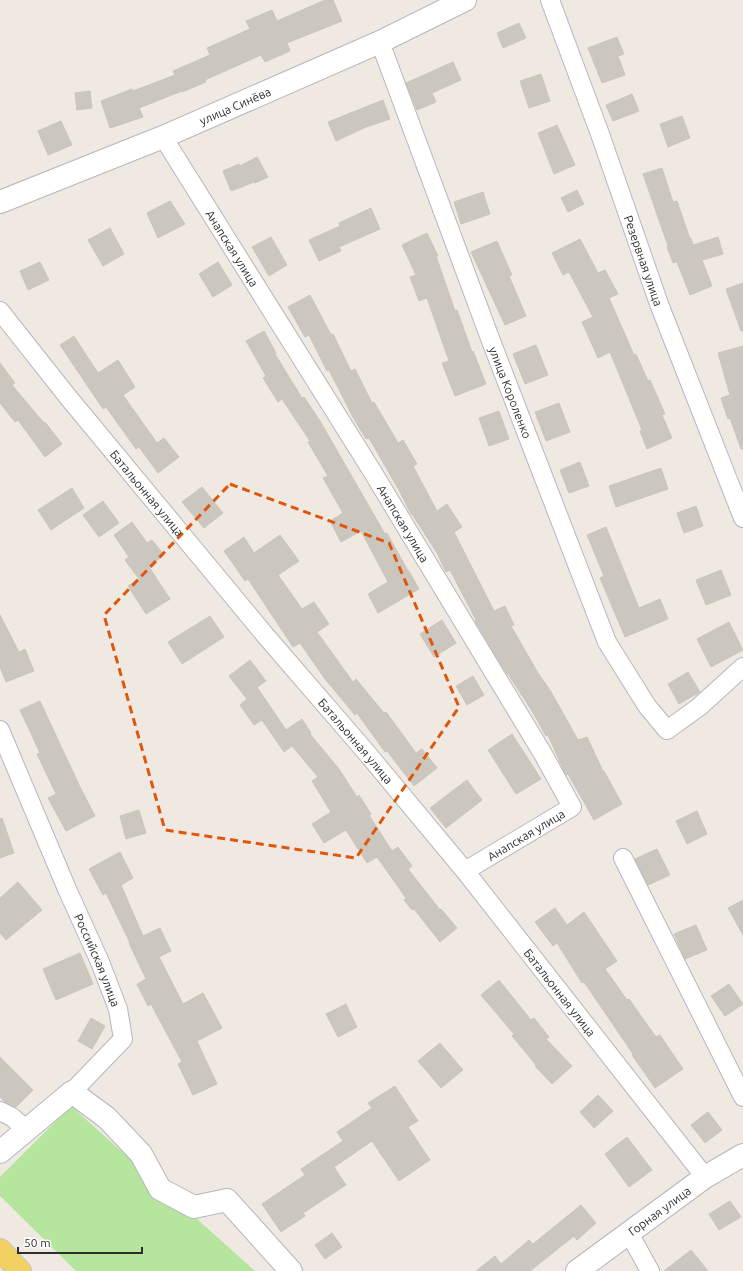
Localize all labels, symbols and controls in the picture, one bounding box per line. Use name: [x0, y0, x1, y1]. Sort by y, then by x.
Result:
street label: улица Синёва: [197, 84, 273, 127]
street label: Анапская улица: [204, 207, 261, 289]
street label: Резервная улица: [622, 214, 666, 308]
street label: улица Короленко: [487, 345, 534, 440]
street label: Батальонная улица: [108, 447, 187, 538]
street label: Анапская улица: [375, 482, 432, 564]
street label: Батальонная улица: [316, 696, 396, 786]
street label: Анапская улица: [485, 807, 567, 863]
street label: Российская улица: [72, 912, 123, 1008]
street label: Батальонная улица: [522, 946, 598, 1039]
street label: Горная улица: [625, 1183, 693, 1238]
scale bar: [18, 1229, 142, 1255]
text: 50 m: [24, 1236, 51, 1249]

